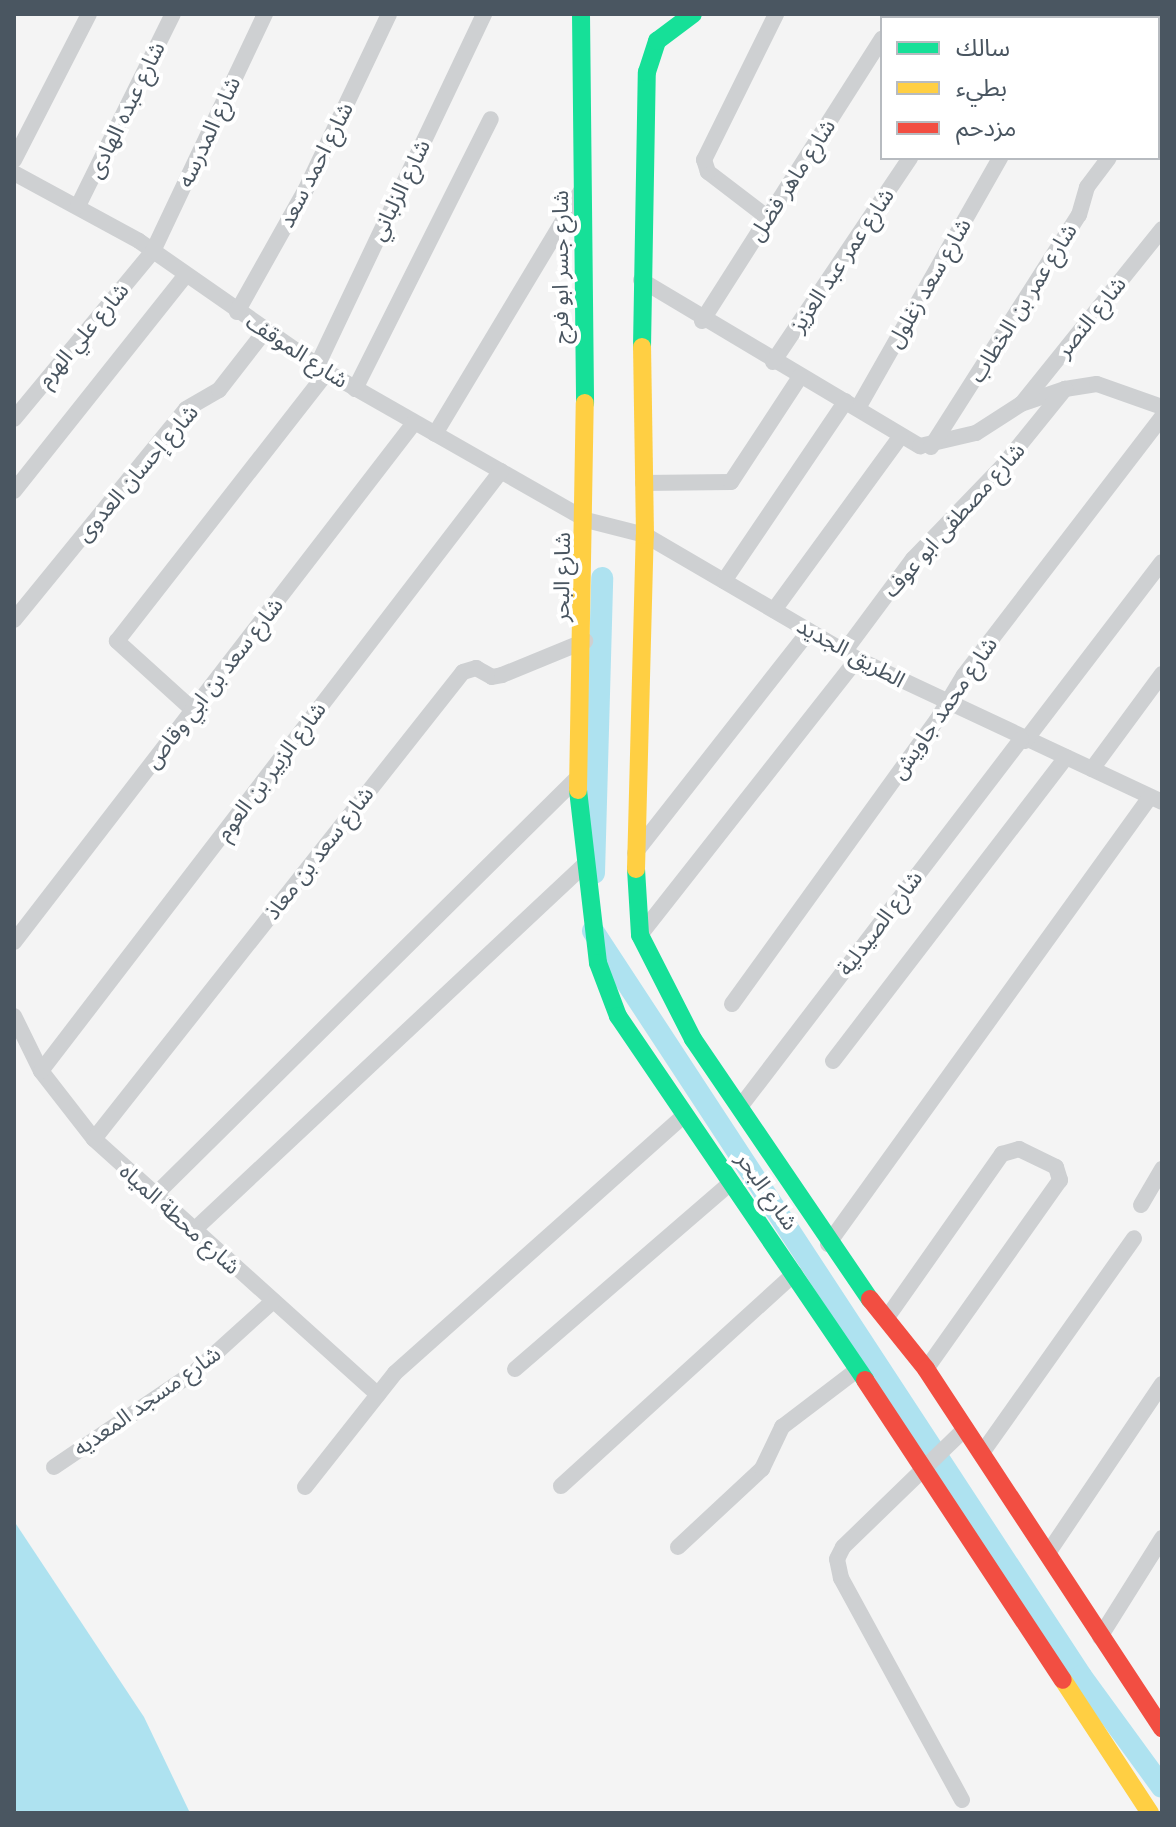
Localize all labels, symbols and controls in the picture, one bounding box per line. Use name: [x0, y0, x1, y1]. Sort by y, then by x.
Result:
legend: [880, 16, 1160, 160]
text: سالك: [956, 33, 1010, 62]
street label: شارع عبده الهادى: [82, 37, 170, 183]
street label: شارع المدرسه: [172, 72, 246, 192]
text: بطيء: [956, 73, 1007, 102]
street label: شارع احمد سعد: [273, 98, 359, 232]
text: مزدحم: [956, 113, 1016, 142]
street label: شارع ماهر فضل: [743, 114, 841, 246]
street label: شارع الزلباني: [364, 135, 436, 245]
street label: شارع عمر عبد العزيز: [784, 183, 900, 337]
street label: شارع جسر ابو فرج: [548, 190, 574, 344]
street label: شارع سعد زغلول: [881, 214, 977, 352]
street label: شارع عمر بن الخطاب: [963, 219, 1083, 387]
street label: شارع النصر: [1050, 271, 1132, 363]
street label: شارع علي الهرم: [32, 277, 134, 393]
street label: شارع الموقف: [241, 308, 353, 394]
street label: شارع إحسان العدوى: [70, 399, 204, 547]
street label: شارع مصطفى ابو عوف: [878, 437, 1030, 603]
street label: شارع البحر: [548, 532, 576, 622]
street label: شارع سعد بن ابي وقاص: [139, 592, 289, 774]
street label: الطريق الجديد: [792, 613, 910, 693]
street label: شارع محمد جاويش: [885, 632, 1003, 784]
street label: شارع الزبير بن العوم: [210, 697, 332, 845]
street label: شارع سعد بن معاذ: [259, 781, 379, 925]
street label: شارع الصيدلية: [832, 865, 928, 981]
street label: شارع البحر: [731, 1147, 803, 1235]
street label: شارع محطة المياه: [114, 1158, 246, 1280]
street label: شارع مسجد المعديه: [68, 1340, 226, 1462]

